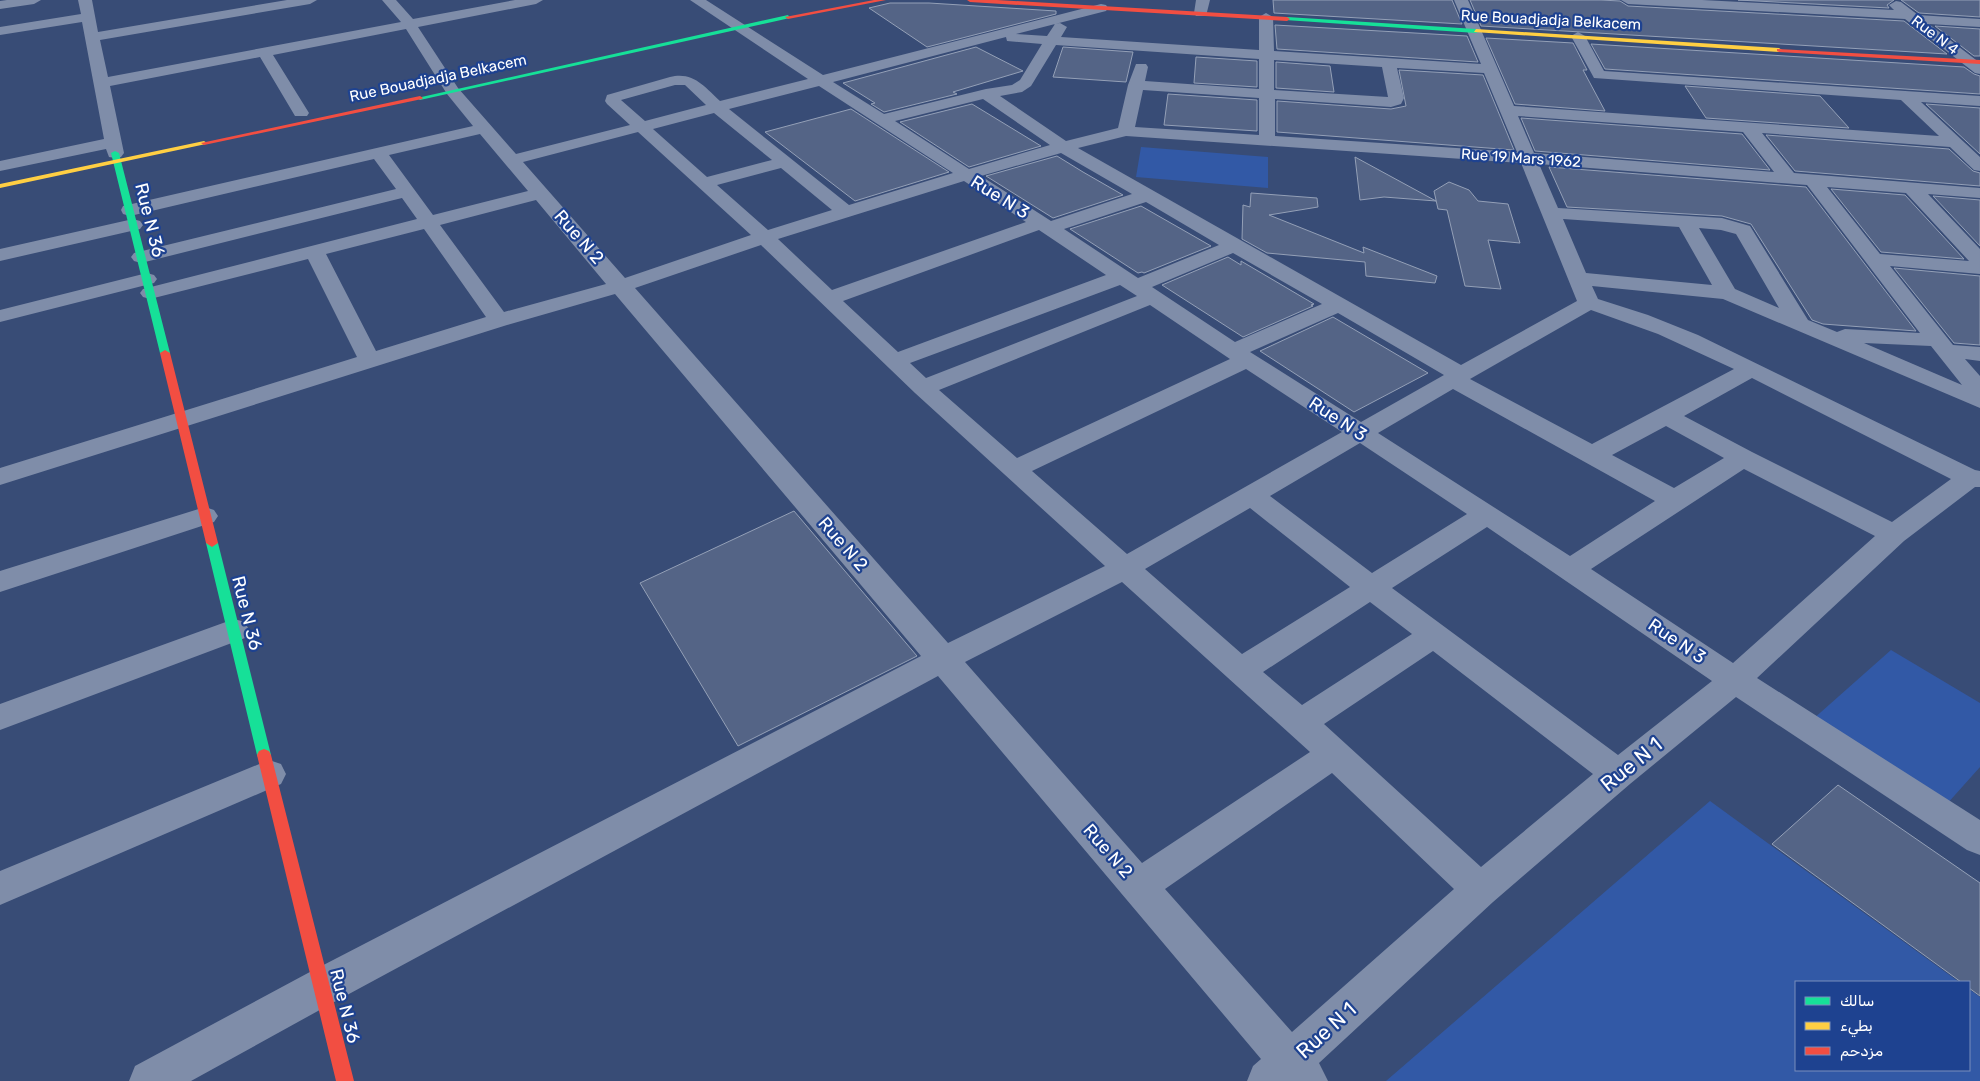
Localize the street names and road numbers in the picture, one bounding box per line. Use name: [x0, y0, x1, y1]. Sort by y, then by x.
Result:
street label: Rue Bouadjadja Belkacem: [1460, 6, 1642, 34]
street label: Rue N 4: [1908, 11, 1962, 59]
street label: Rue Bouadjadja Belkacem: [348, 50, 528, 106]
street label: Rue 19 Mars 1962: [1460, 145, 1582, 171]
street label: Rue N 3: [967, 170, 1033, 224]
street label: Rue N 36: [130, 181, 170, 260]
street label: Rue N 2: [550, 205, 608, 269]
street label: Rue N 3: [1305, 392, 1371, 446]
street label: Rue N 2: [814, 512, 872, 576]
street label: Rue N 36: [227, 574, 267, 653]
street label: Rue N 3: [1644, 614, 1710, 668]
street label: Rue N 1: [1595, 732, 1667, 796]
street label: Rue N 2: [1079, 819, 1137, 883]
street label: Rue N 36: [325, 967, 365, 1046]
street label: Rue N 1: [1291, 997, 1361, 1063]

